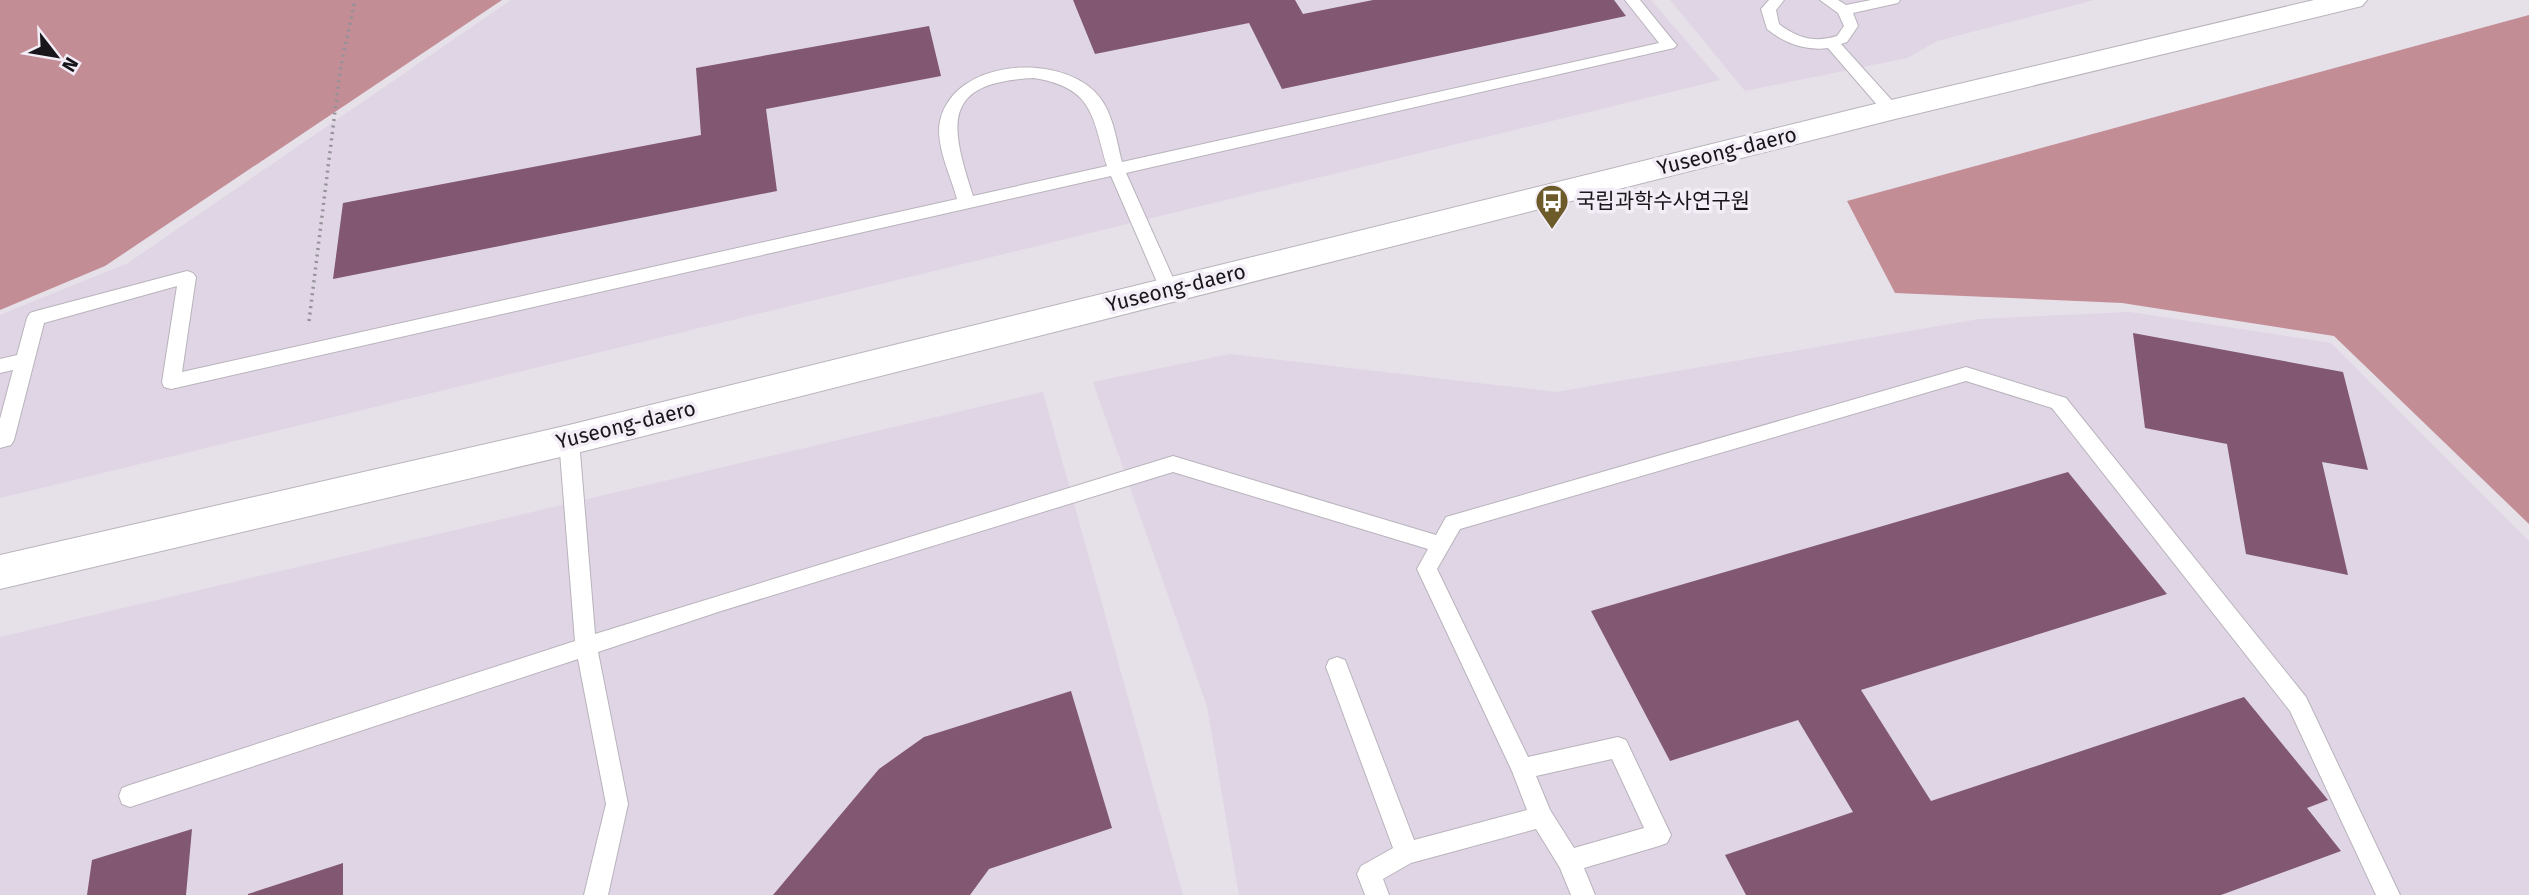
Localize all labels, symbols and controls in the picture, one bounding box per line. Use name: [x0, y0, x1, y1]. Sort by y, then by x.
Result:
north arrow: [21, 21, 91, 91]
text: N: [57, 53, 83, 76]
street label: Yuseong-daero: [1655, 121, 1799, 181]
bus stop icon: 국립과학수사연구원: [1533, 182, 1571, 231]
place label: 국립과학수사연구원: [1576, 188, 1750, 214]
street label: Yuseong-daero: [1104, 258, 1248, 318]
street label: Yuseong-daero: [554, 395, 698, 455]

